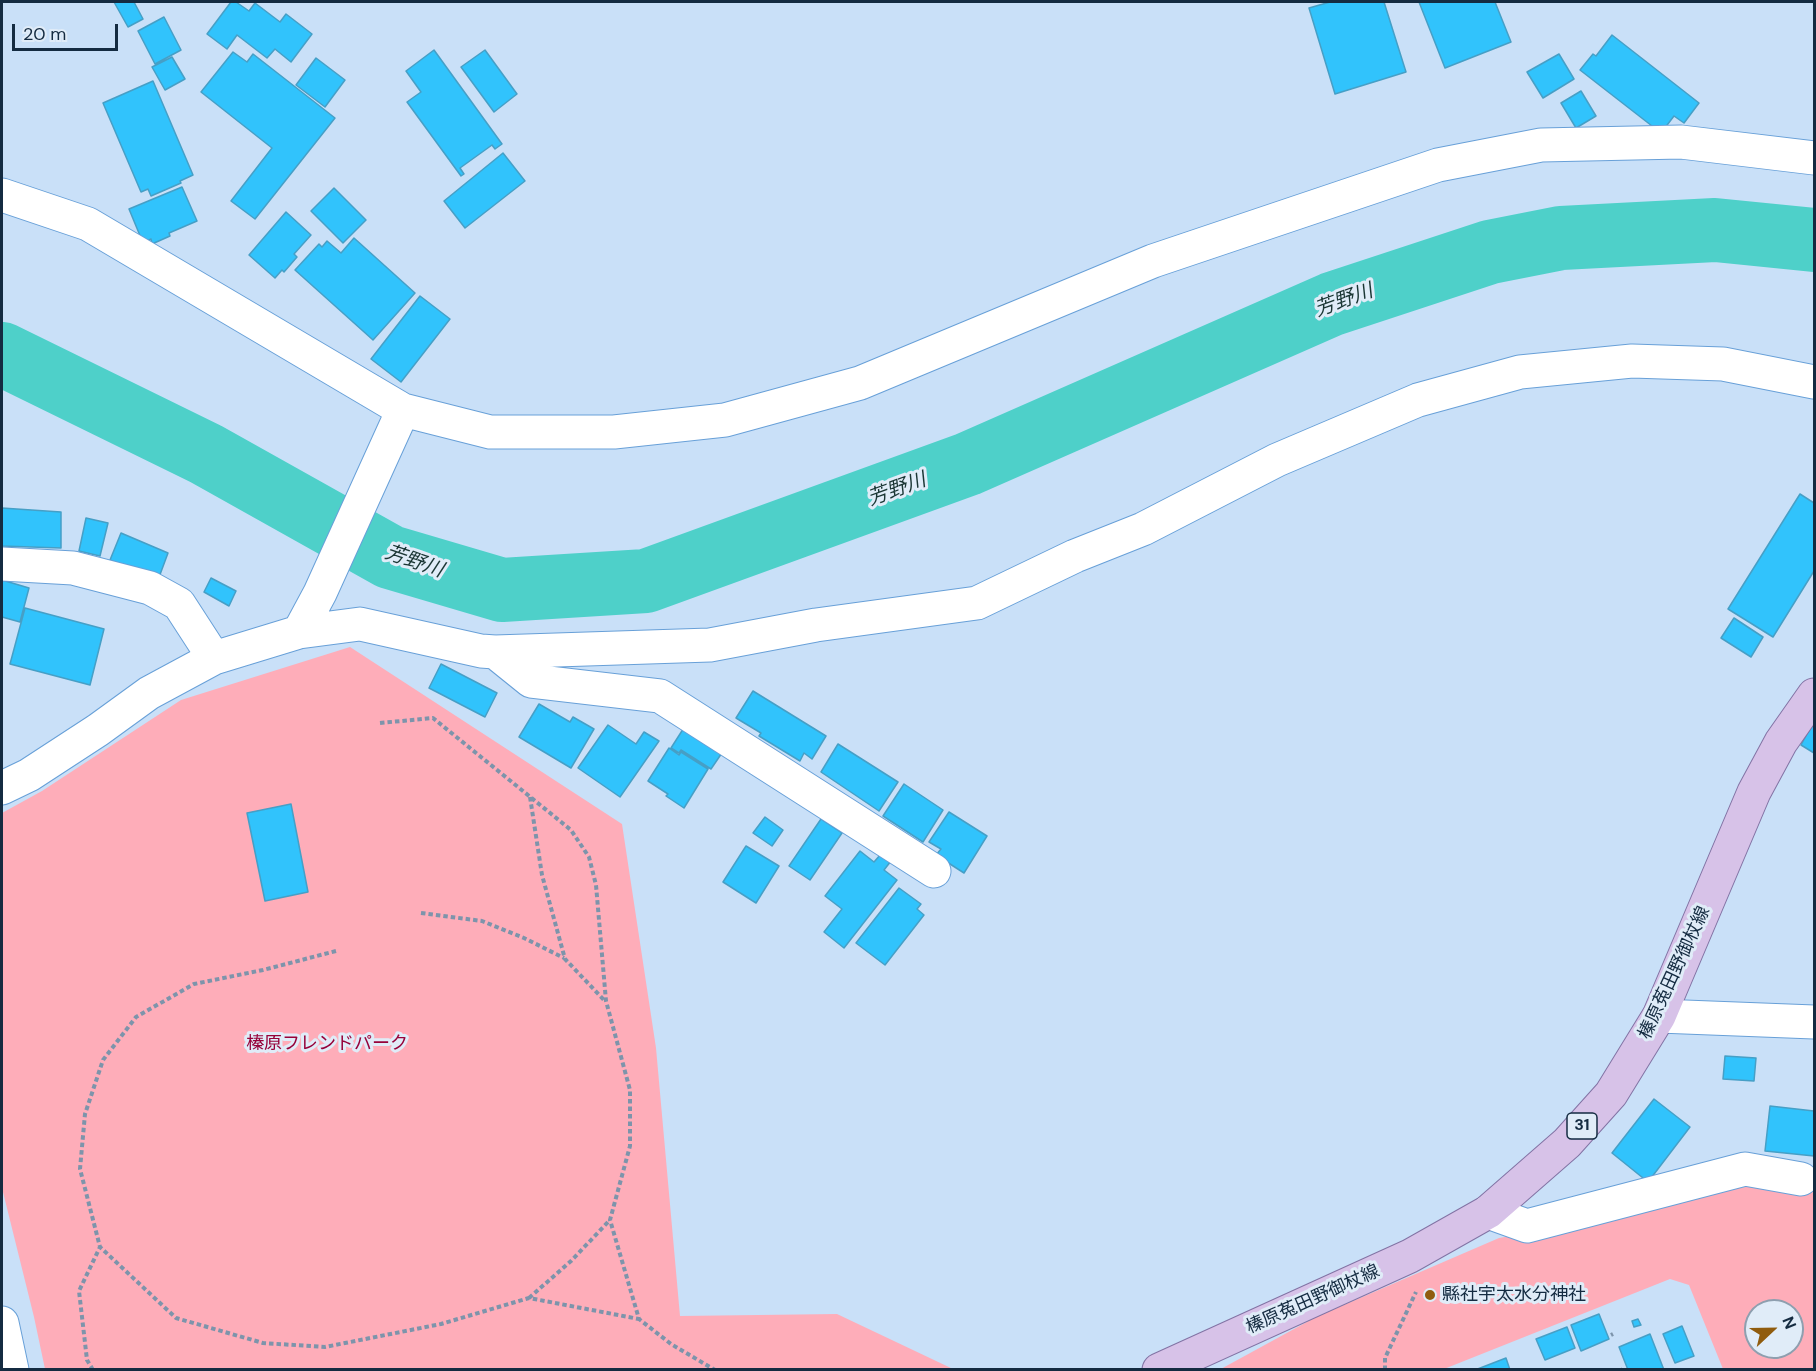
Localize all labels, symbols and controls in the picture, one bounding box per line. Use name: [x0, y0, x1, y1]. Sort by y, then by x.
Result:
scale bar: [15, 12, 122, 50]
text: 20 m: [23, 22, 66, 46]
water label: 芳野川: [1312, 279, 1376, 323]
water label: 芳野川: [865, 468, 929, 512]
water label: 芳野川: [382, 541, 446, 583]
street label: 榛原菟田野御杖線: [1635, 903, 1715, 1043]
park label: 榛原フレンドパーク: [246, 1033, 408, 1055]
road number: 31: [1567, 1113, 1597, 1139]
street label: 榛原菟田野御杖線: [1243, 1261, 1383, 1339]
place label: 縣社宇太水分神社: [1442, 1284, 1586, 1306]
marker: 縣社宇太水分神社: [1423, 1288, 1437, 1302]
north arrow: [1744, 1299, 1804, 1359]
text: N: [1777, 1313, 1801, 1332]

